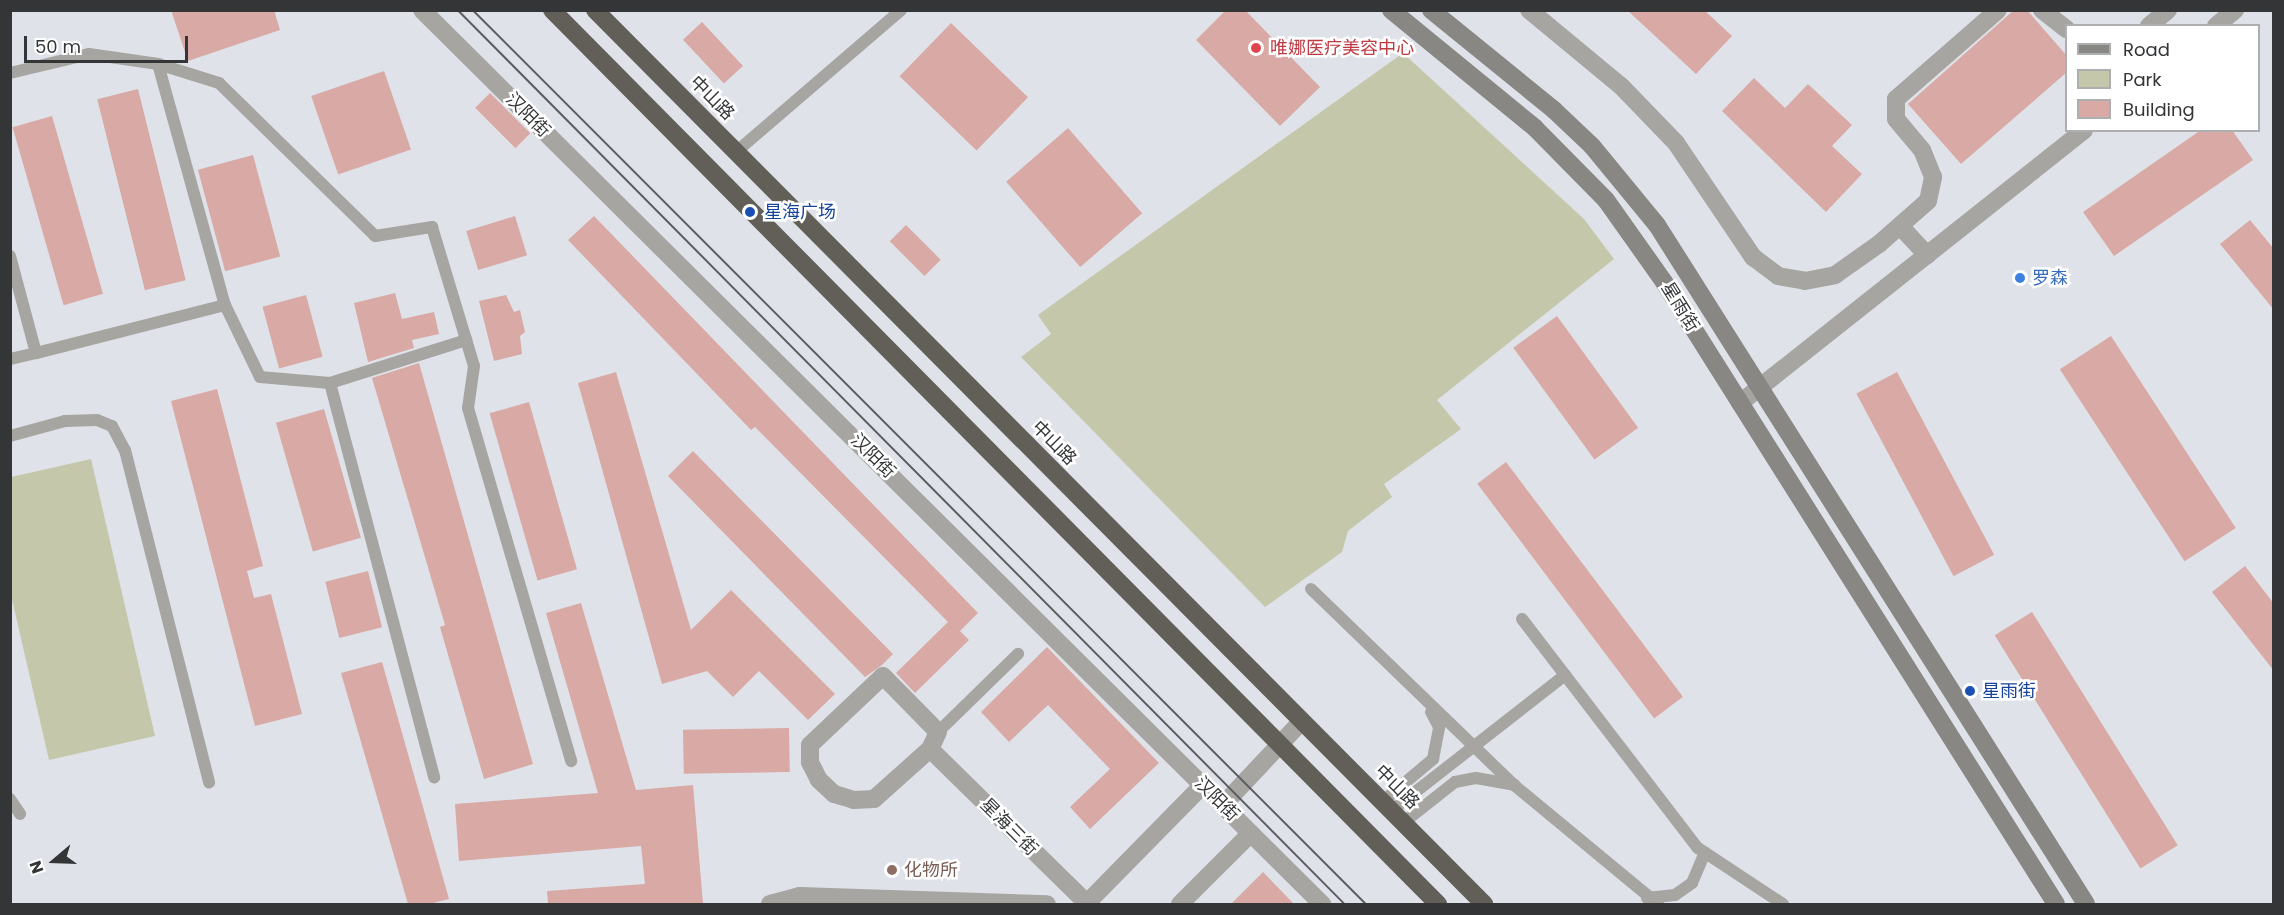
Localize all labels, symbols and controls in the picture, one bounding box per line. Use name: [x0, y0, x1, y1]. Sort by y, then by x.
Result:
scale bar: [27, 24, 190, 62]
legend: [2065, 24, 2260, 132]
text: 50 m: [35, 34, 81, 59]
place label: 唯娜医疗美容中心: [1270, 37, 1414, 59]
text: Road: [2123, 37, 2170, 62]
marker: 唯娜医疗美容中心: [1247, 39, 1265, 57]
text: Park: [2123, 67, 2162, 92]
street label: 中山路: [685, 71, 739, 125]
street label: 汉阳街: [501, 88, 555, 142]
text: Building: [2123, 97, 2195, 122]
place label: 星海广场: [764, 201, 836, 223]
marker: 星海广场: [741, 203, 759, 221]
place label: 罗森: [2032, 267, 2068, 289]
marker: 罗森: [2013, 271, 2027, 285]
street label: 星雨街: [1657, 278, 1703, 336]
street label: 中山路: [1027, 416, 1081, 470]
street label: 汉阳街: [846, 429, 900, 483]
place label: 星雨街: [1982, 680, 2036, 702]
marker: 星雨街: [1963, 684, 1977, 698]
street label: 中山路: [1370, 760, 1424, 814]
street label: 汉阳街: [1190, 772, 1244, 826]
street label: 星海三街: [976, 794, 1042, 860]
north arrow: [24, 831, 84, 891]
text: N: [24, 858, 49, 876]
place label: 化物所: [904, 859, 958, 881]
marker: 化物所: [885, 863, 899, 877]

